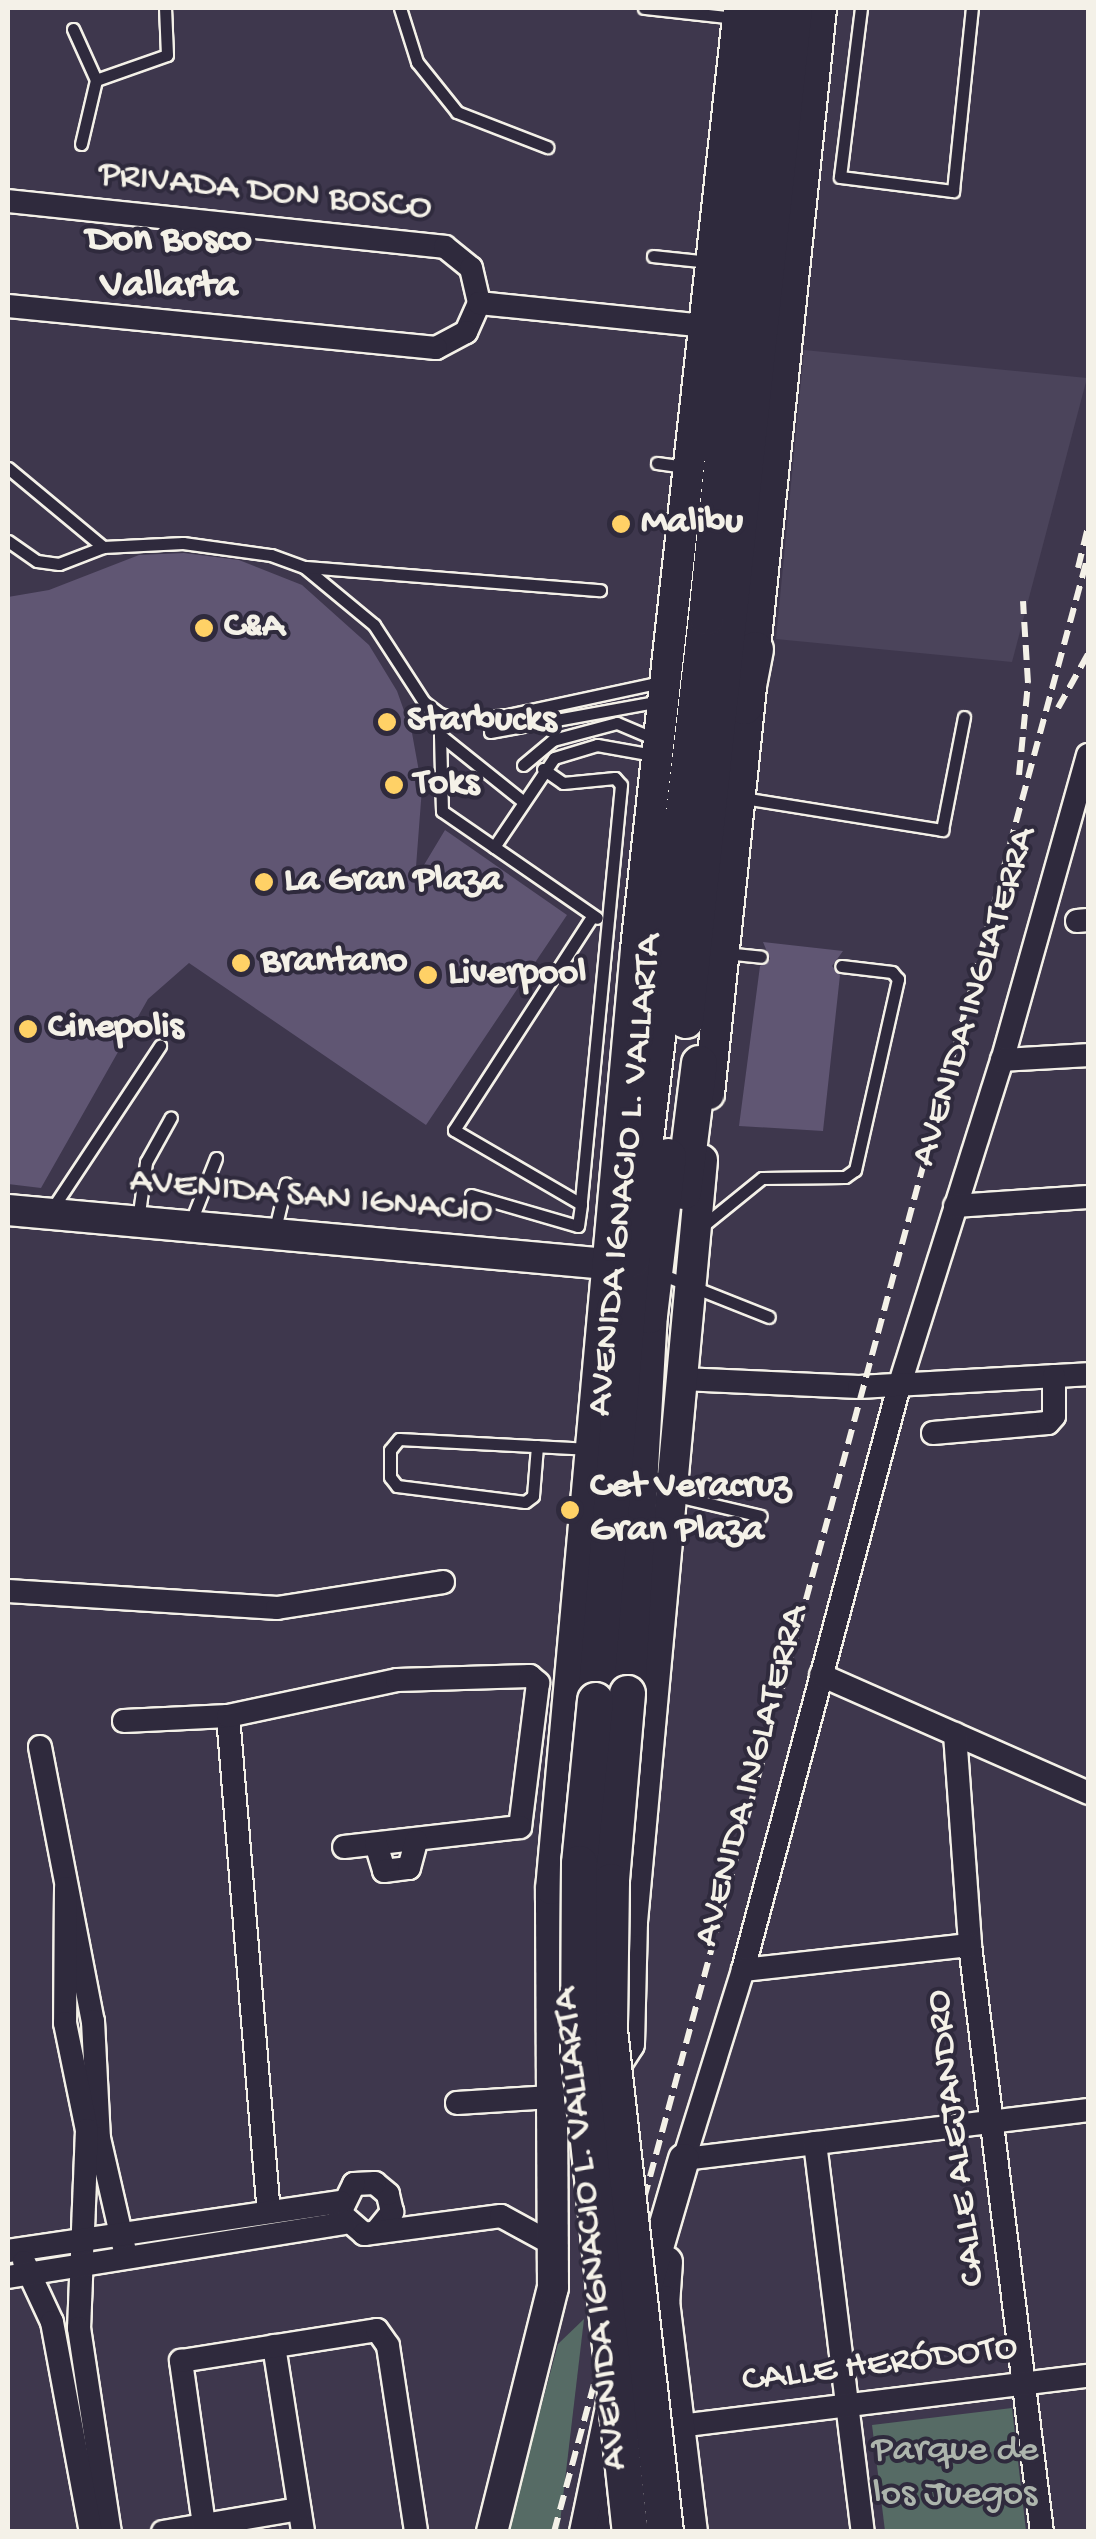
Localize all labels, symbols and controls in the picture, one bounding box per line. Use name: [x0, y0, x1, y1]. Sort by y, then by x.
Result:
street label: PRIVADA DON BOSCO: [96, 153, 434, 233]
district label: Don Bosco Vallarta: [86, 217, 252, 311]
place label: Malibu: [641, 501, 743, 547]
marker: Malibu: [610, 513, 632, 535]
place label: C&A: [224, 605, 285, 651]
marker: C&A: [193, 617, 215, 639]
place label: Starbucks: [407, 699, 556, 745]
marker: Starbucks: [376, 711, 398, 733]
place label: Toks: [414, 762, 479, 808]
marker: Toks: [383, 774, 405, 796]
street label: AVENIDA INGLATERRA: [903, 822, 1049, 1172]
place label: La Gran Plaza: [284, 859, 502, 905]
marker: La Gran Plaza: [253, 871, 275, 893]
street label: AVENIDA IGNACIO L. VALLARTA: [579, 932, 675, 1418]
place label: Brantano: [261, 940, 407, 986]
marker: Brantano: [230, 952, 252, 974]
place label: Liverpool: [448, 952, 586, 998]
marker: Liverpool: [417, 964, 439, 986]
place label: Cinepolis: [48, 1006, 184, 1052]
marker: Cinepolis: [17, 1018, 39, 1040]
street label: AVENIDA SAN IGNACIO: [128, 1159, 494, 1237]
place label: Cet Veracruz Gran Plaza: [590, 1465, 791, 1555]
marker: Cet Veracruz Gran Plaza: [559, 1499, 581, 1521]
street label: AVENIDA INGLATERRA: [685, 1600, 821, 1952]
street label: AVENIDA IGNACIO L. VALLARTA: [544, 1986, 640, 2472]
street label: CALLE ALEJANDRO: [917, 1987, 999, 2289]
street label: CALLE HERÓDOTO: [740, 2327, 1020, 2405]
park label: Parque de los Juegos: [872, 2429, 1038, 2518]

